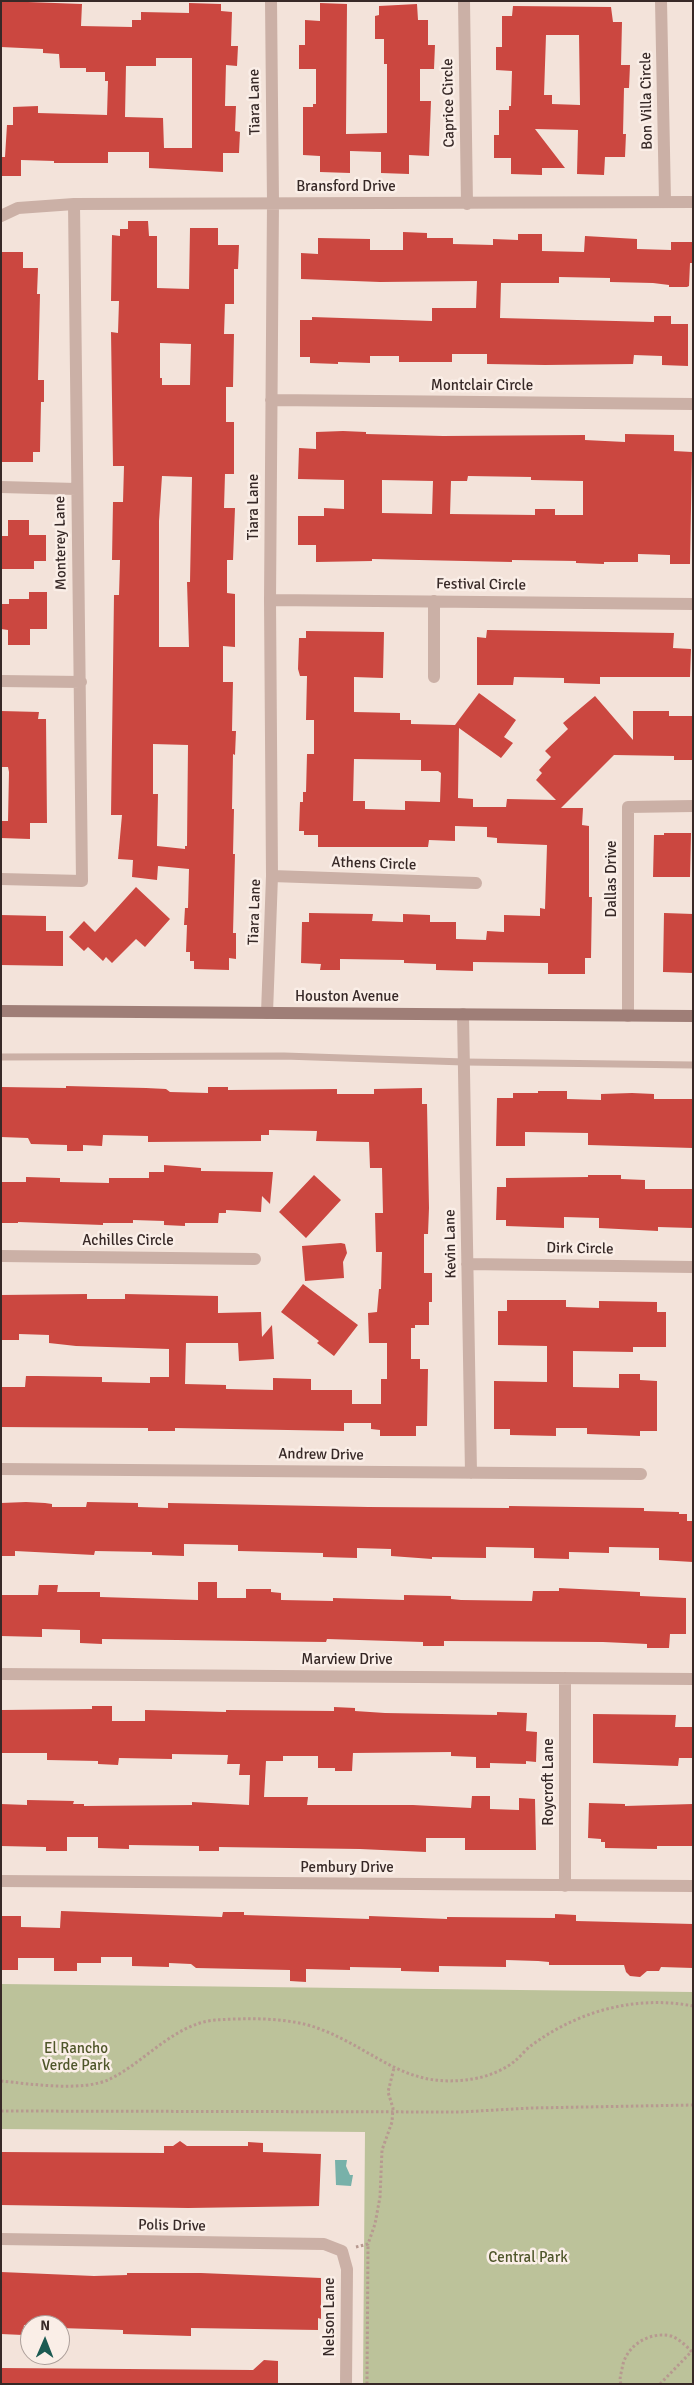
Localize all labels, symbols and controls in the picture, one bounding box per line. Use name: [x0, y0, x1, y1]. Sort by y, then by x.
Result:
street label: Bon Villa Circle: [637, 52, 657, 150]
street label: Caprice Circle: [439, 58, 459, 148]
street label: Tiara Lane: [245, 69, 265, 135]
street label: Bransford Drive: [296, 178, 396, 196]
street label: Montclair Circle: [431, 377, 533, 395]
street label: Tiara Lane: [245, 474, 263, 540]
street label: Monterey Lane: [51, 496, 71, 590]
street label: Festival Circle: [436, 575, 526, 595]
street label: Dallas Drive: [603, 841, 621, 917]
street label: Athens Circle: [331, 854, 417, 874]
street label: Tiara Lane: [245, 879, 265, 945]
street label: Houston Avenue: [295, 988, 399, 1006]
street label: Kevin Lane: [441, 1209, 461, 1279]
street label: Achilles Circle: [82, 1232, 174, 1250]
street label: Dirk Circle: [546, 1239, 614, 1259]
street label: Andrew Drive: [278, 1445, 364, 1465]
street label: Marview Drive: [301, 1651, 393, 1669]
street label: Roycroft Lane: [540, 1738, 558, 1826]
street label: Pembury Drive: [300, 1859, 394, 1877]
park label: El Rancho Verde Park: [42, 2040, 110, 2075]
street label: Polis Drive: [138, 2216, 206, 2236]
park label: Central Park: [488, 2249, 568, 2267]
street label: Nelson Lane: [321, 2278, 339, 2356]
north arrow: [20, 2315, 70, 2365]
text: N: [40, 2317, 50, 2334]

